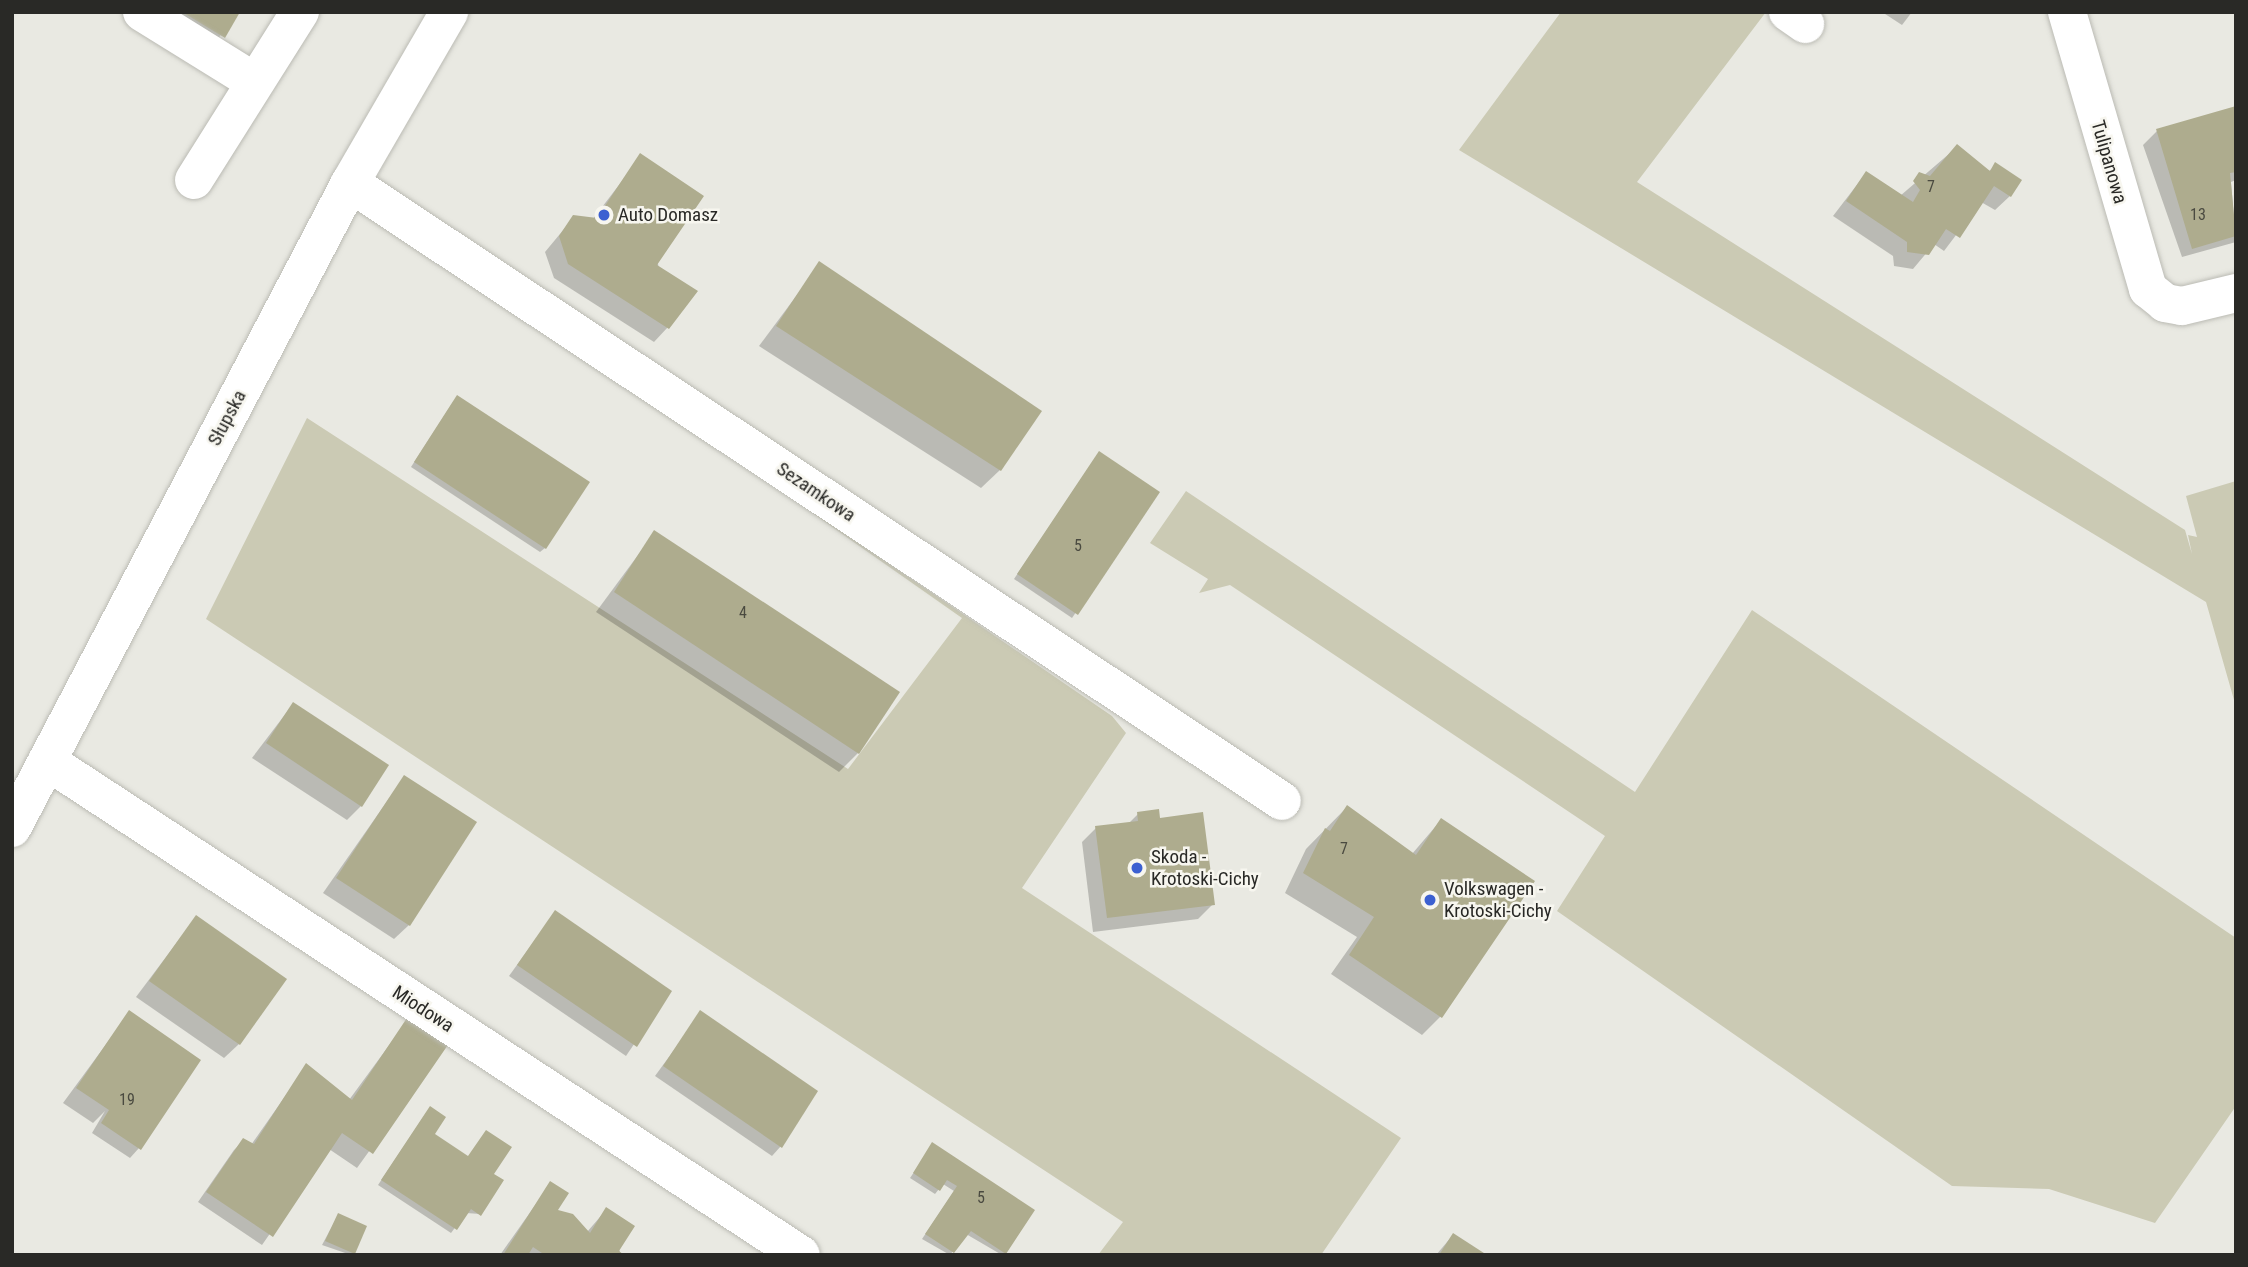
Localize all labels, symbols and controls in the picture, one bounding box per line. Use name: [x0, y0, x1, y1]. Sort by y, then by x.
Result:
street label: Tulipanowa: [2086, 118, 2132, 206]
house number: 7: [1927, 177, 1935, 197]
place label: Auto Domasz: [618, 204, 718, 226]
house number: 13: [2190, 205, 2206, 225]
marker: Auto Domasz: [596, 207, 612, 223]
street label: Słupska: [203, 386, 251, 450]
street label: Sezamkowa: [772, 457, 860, 527]
house number: 5: [1074, 536, 1082, 556]
house number: 4: [739, 603, 747, 623]
house number: 7: [1340, 839, 1348, 859]
place label: Skoda - Krotoski-Cichy: [1151, 846, 1259, 890]
marker: Skoda - Krotoski-Cichy: [1129, 860, 1145, 876]
place label: Volkswagen - Krotoski-Cichy: [1444, 878, 1552, 922]
marker: Volkswagen - Krotoski-Cichy: [1422, 892, 1438, 908]
street label: Miodowa: [388, 981, 458, 1037]
house number: 19: [119, 1090, 135, 1110]
house number: 5: [977, 1188, 985, 1208]

